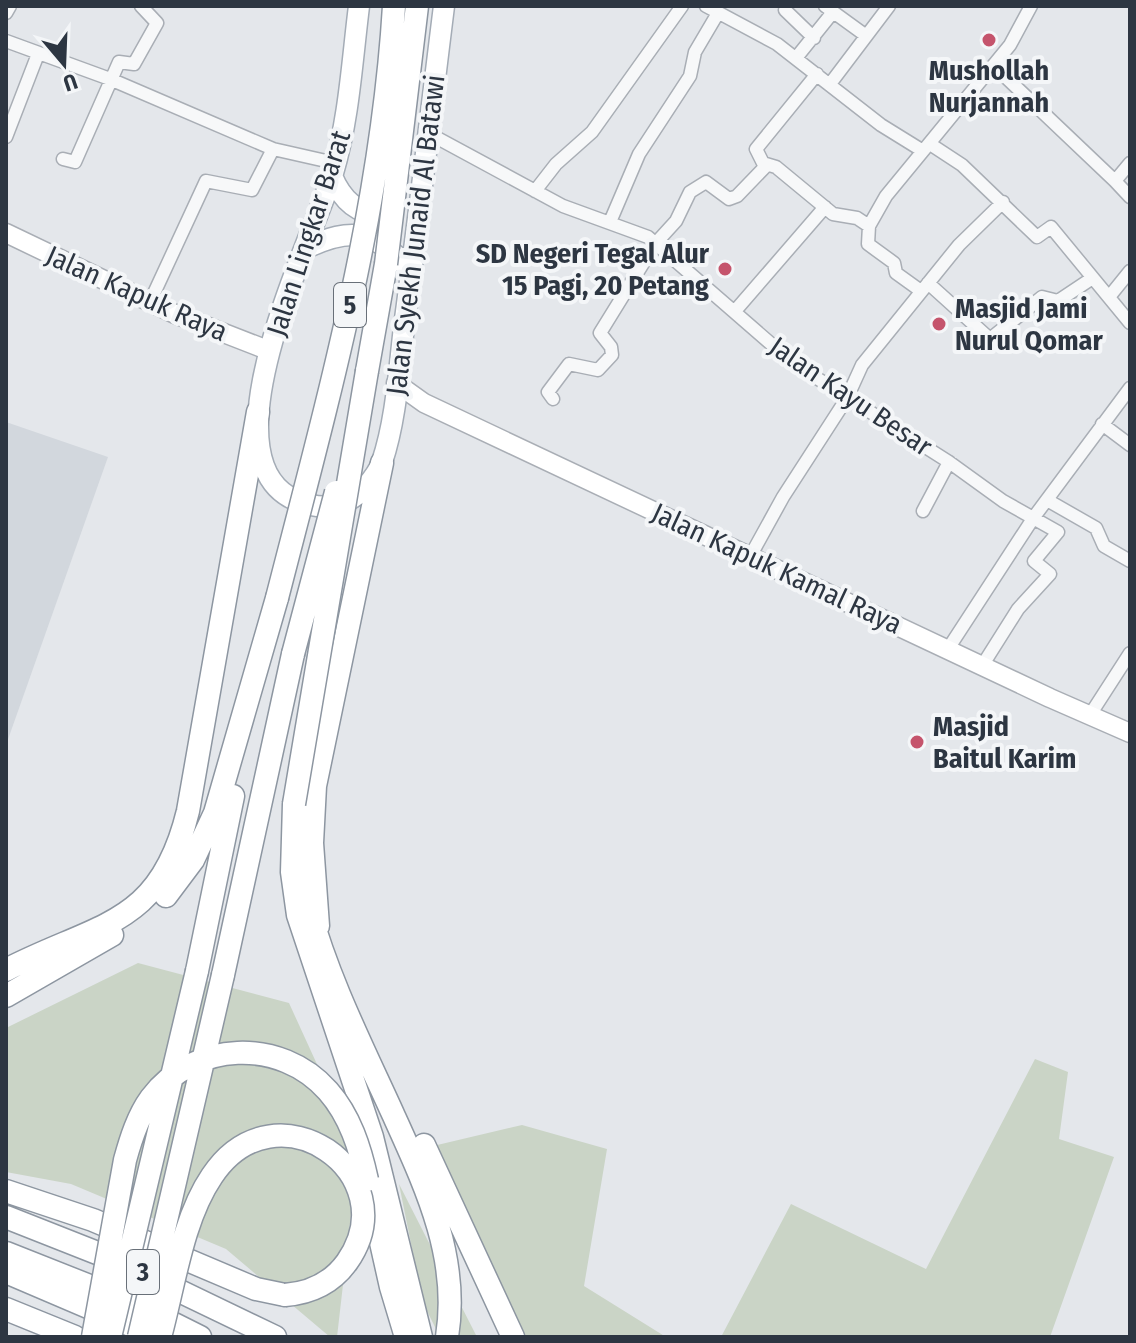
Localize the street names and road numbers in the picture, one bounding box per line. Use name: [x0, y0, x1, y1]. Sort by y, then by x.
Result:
street label: Jalan Syekh Junaid Al Batawi: [379, 73, 452, 397]
street label: Jalan Lingkar Barat: [260, 125, 358, 340]
street label: Jalan Kapuk Raya: [41, 239, 233, 348]
road number: 5: [334, 283, 366, 327]
street label: Jalan Kayu Besar: [763, 330, 939, 463]
street label: Jalan Kapuk Kamal Raya: [646, 496, 907, 641]
road number: 3: [127, 1250, 159, 1294]

